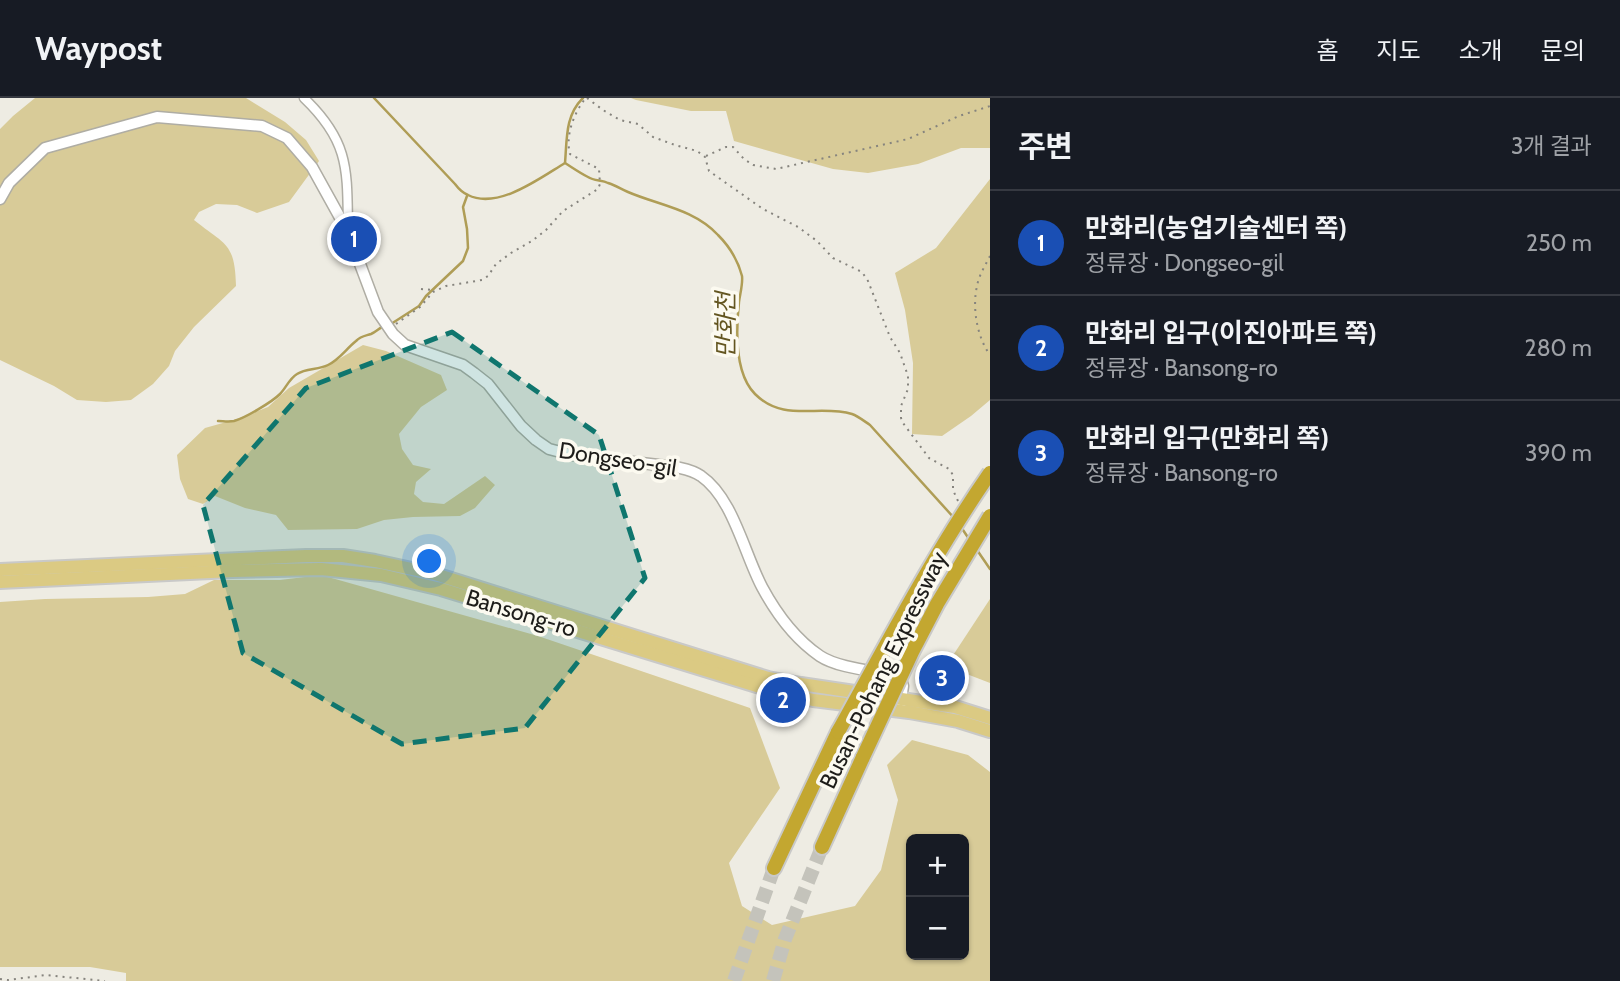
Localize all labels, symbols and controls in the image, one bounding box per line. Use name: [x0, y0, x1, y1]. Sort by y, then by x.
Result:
text: Waypost: [35, 28, 162, 68]
text: 홈: [1316, 36, 1338, 65]
text: 지도: [1376, 36, 1421, 65]
text: 소개: [1459, 36, 1503, 65]
text: 문의: [1541, 36, 1585, 65]
text: 주변: [1018, 128, 1073, 165]
text: 3개 결과: [1511, 132, 1592, 160]
text: 만화리(농업기술센터 쪽): [1085, 212, 1347, 244]
pin: 1: [331, 213, 377, 265]
text: 1: [1037, 229, 1045, 257]
text: 250 m: [1526, 229, 1592, 257]
text: 정류장 · Dongseo-gil: [1085, 249, 1284, 277]
water label: 만화천: [711, 289, 740, 358]
text: 만화리 입구(이진아파트 쪽): [1085, 317, 1377, 349]
text: 2: [1035, 334, 1047, 362]
text: 280 m: [1525, 334, 1592, 362]
text: 정류장 · Bansong-ro: [1085, 354, 1278, 382]
text: 만화리 입구(만화리 쪽): [1085, 422, 1329, 454]
street label: Dongseo-gil: [557, 436, 680, 482]
text: 3: [1035, 439, 1047, 467]
text: 390 m: [1525, 439, 1592, 467]
text: 정류장 · Bansong-ro: [1085, 459, 1278, 487]
your location: [412, 544, 446, 578]
street label: Busan-Pohang Expressway: [813, 547, 953, 793]
street label: Bansong-ro: [463, 583, 579, 643]
pin: 3: [919, 652, 965, 704]
pin: 2: [760, 674, 806, 726]
map controls: [906, 834, 969, 960]
button: +: [906, 834, 969, 897]
button: −: [906, 897, 969, 960]

